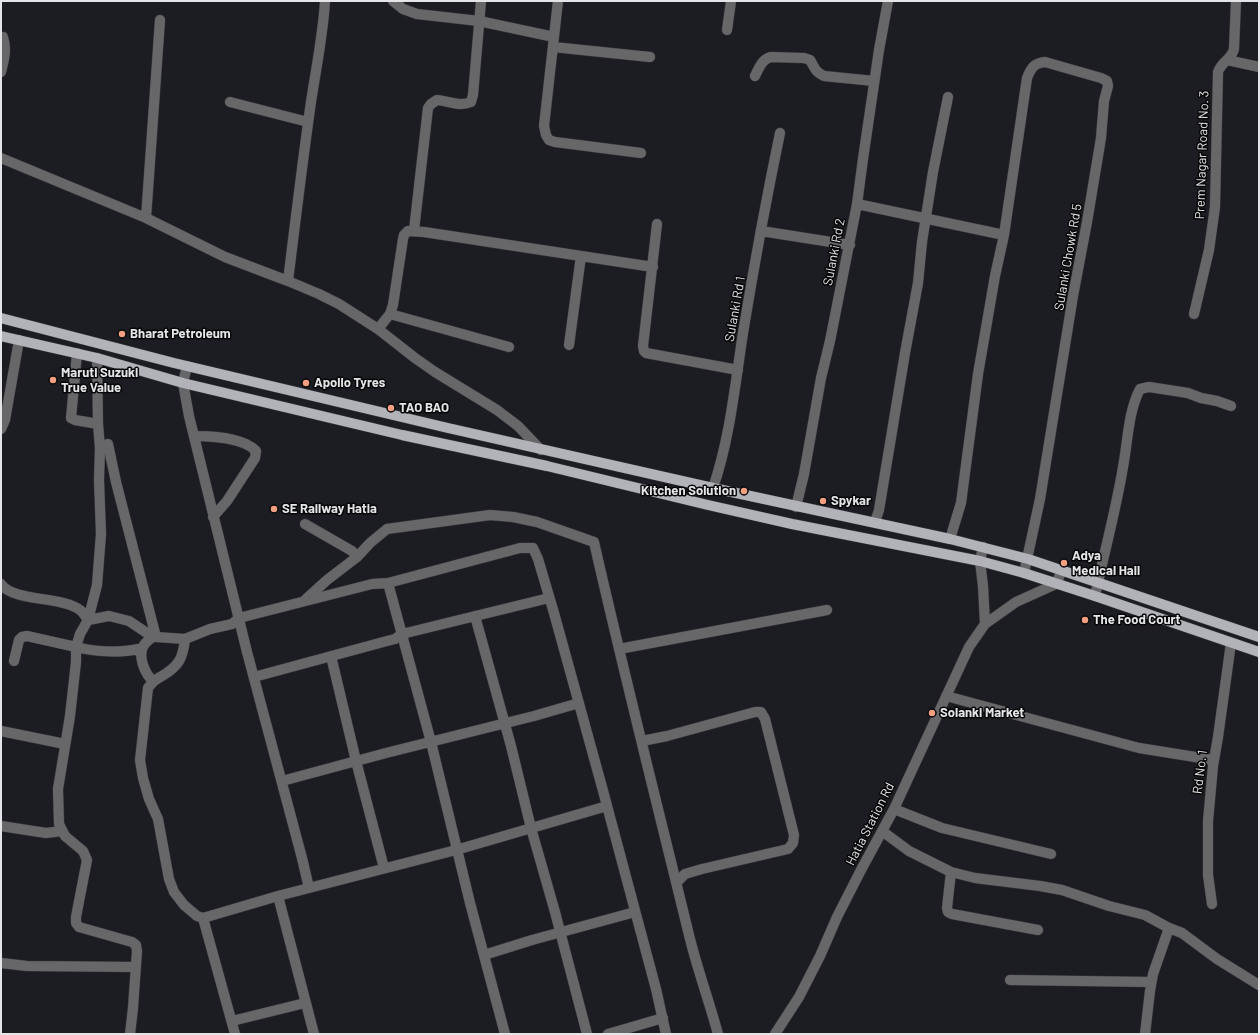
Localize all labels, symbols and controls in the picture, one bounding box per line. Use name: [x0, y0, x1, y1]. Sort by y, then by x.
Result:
street label: Prem Nagar Road No. 3: [1192, 90, 1212, 220]
street label: Sulanki Chowk Rd 5: [1051, 202, 1085, 312]
street label: Sulanki Rd 2: [820, 217, 848, 287]
street label: Sulanki Rd 1: [722, 275, 748, 343]
place label: Bharat Petroleum: [130, 326, 231, 342]
marker: Bharat Petroleum: [117, 329, 127, 339]
place label: Maruti Suzuki True Value: [61, 365, 138, 396]
marker: Maruti Suzuki True Value: [48, 375, 58, 385]
place label: Apollo Tyres: [314, 375, 385, 391]
marker: Apollo Tyres: [301, 378, 311, 388]
place label: TAO BAO: [399, 400, 449, 416]
marker: TAO BAO: [386, 403, 396, 413]
place label: Kitchen Solution: [641, 483, 736, 499]
marker: Kitchen Solution: [739, 486, 749, 496]
place label: Spykar: [831, 493, 871, 509]
marker: Spykar: [818, 496, 828, 506]
place label: SE Railway Hatia: [282, 501, 377, 517]
marker: SE Railway Hatia: [269, 504, 279, 514]
place label: Adya Medical Hall: [1072, 548, 1140, 579]
marker: Adya Medical Hall: [1059, 558, 1069, 568]
place label: The Food Court: [1093, 612, 1181, 628]
marker: The Food Court: [1080, 615, 1090, 625]
place label: Solanki Market: [940, 705, 1024, 721]
marker: Solanki Market: [927, 708, 937, 718]
street label: Rd No. 1: [1190, 749, 1210, 795]
street label: Hatia Station Rd: [842, 780, 898, 868]

